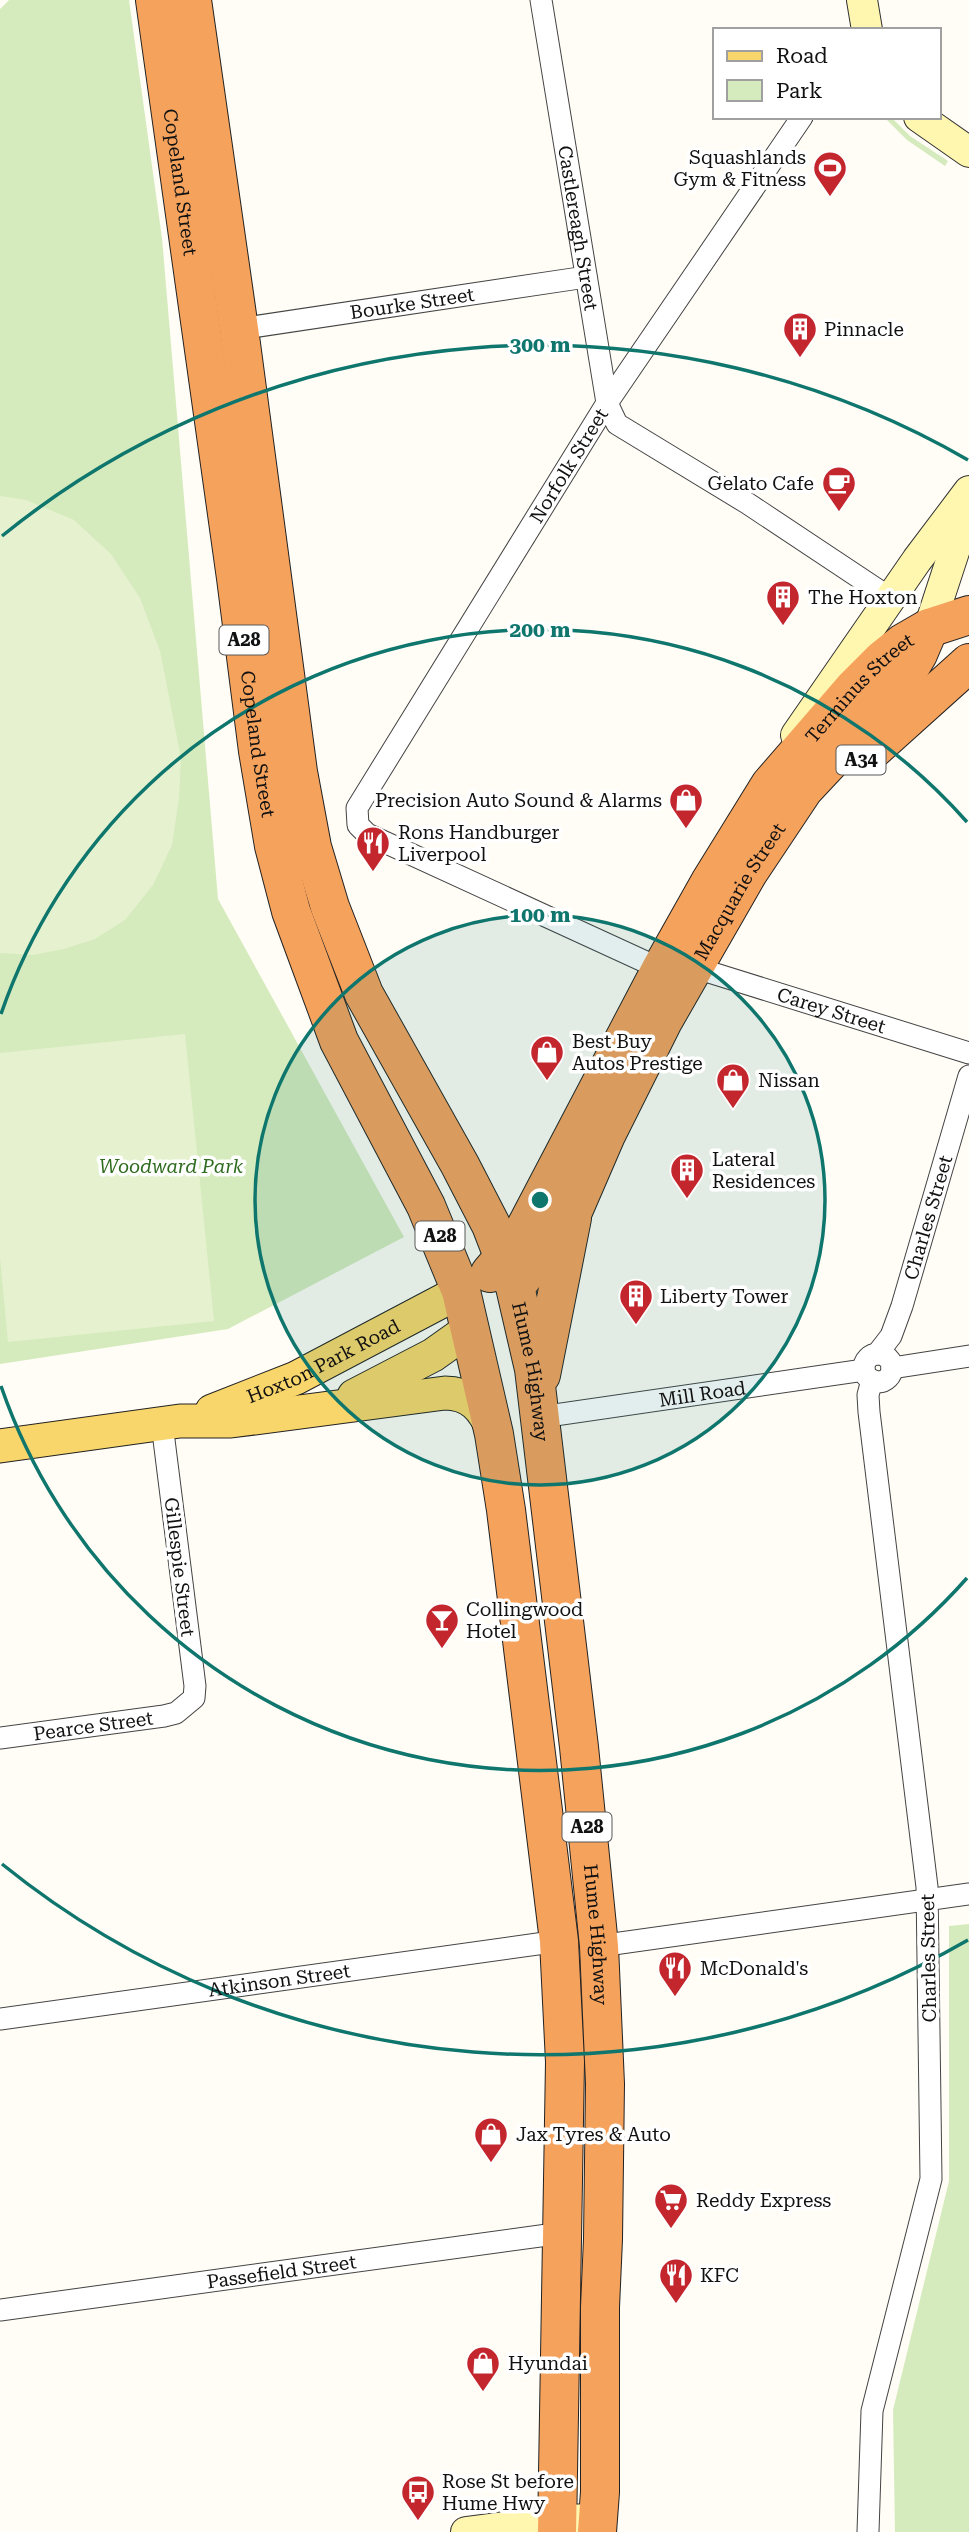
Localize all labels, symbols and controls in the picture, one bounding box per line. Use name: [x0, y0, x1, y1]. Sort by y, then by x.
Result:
legend: [713, 28, 941, 119]
text: Road: [776, 44, 828, 68]
text: Park: [776, 79, 822, 103]
street label: Copeland Street: [158, 107, 202, 257]
street label: Castlereagh Street: [553, 144, 603, 312]
place label: Squashlands Gym & Fitness: [673, 146, 806, 191]
sports icon: Squashlands Gym & Fitness: [811, 149, 849, 198]
street label: Bourke Street: [348, 283, 476, 324]
building icon: Pinnacle: [781, 310, 819, 359]
place label: Pinnacle: [824, 318, 904, 341]
text: 300 m: [510, 333, 570, 357]
street label: Norfolk Street: [525, 404, 613, 527]
cafe icon: Gelato Cafe: [820, 464, 858, 513]
place label: Gelato Cafe: [708, 472, 814, 495]
building icon: The Hoxton: [764, 578, 802, 627]
place label: The Hoxton: [808, 586, 918, 609]
text: 200 m: [510, 618, 570, 642]
road number: A28: [219, 626, 268, 654]
street label: Terminus Street: [801, 628, 918, 748]
street label: Copeland Street: [236, 669, 280, 819]
road number: A34: [836, 746, 886, 774]
shop icon: Precision Auto Sound & Alarms: [667, 781, 705, 830]
place label: Precision Auto Sound & Alarms: [375, 789, 662, 812]
street label: Macquarie Street: [689, 819, 790, 964]
place label: Rons Handburger Liverpool: [398, 821, 559, 866]
restaurant icon: Rons Handburger Liverpool: [354, 824, 392, 873]
text: 100 m: [510, 903, 570, 927]
street label: Carey Street: [774, 983, 888, 1038]
place label: Best Buy Autos Prestige: [572, 1030, 703, 1075]
shop icon: Best Buy Autos Prestige: [528, 1033, 566, 1082]
shop icon: Nissan: [714, 1061, 752, 1110]
place label: Nissan: [758, 1069, 820, 1092]
place label: Lateral Residences: [712, 1148, 815, 1193]
building icon: Lateral Residences: [668, 1151, 706, 1200]
street label: Charles Street: [899, 1153, 957, 1283]
park label: Woodward Park: [99, 1155, 244, 1178]
centre of rings: [528, 1188, 552, 1212]
road number: A28: [416, 1222, 464, 1251]
building icon: Liberty Tower: [617, 1277, 655, 1326]
place label: Liberty Tower: [660, 1285, 788, 1308]
street label: Hume Highway: [507, 1300, 554, 1444]
street label: Hoxton Park Road: [244, 1314, 404, 1408]
street label: Mill Road: [657, 1376, 747, 1412]
street label: Gillespie Street: [160, 1496, 199, 1638]
place label: Collingwood Hotel: [466, 1598, 583, 1643]
bar icon: Collingwood Hotel: [423, 1601, 461, 1650]
street label: Pearce Street: [32, 1707, 154, 1745]
road number: A28: [562, 1812, 612, 1842]
street label: Hume Highway: [579, 1863, 613, 2006]
street label: Charles Street: [916, 1893, 941, 2023]
restaurant icon: McDonald's: [656, 1949, 694, 1998]
place label: McDonald's: [700, 1957, 808, 1980]
street label: Atkinson Street: [207, 1959, 352, 2002]
shop icon: Jax Tyres & Auto: [472, 2115, 510, 2164]
place label: Jax Tyres & Auto: [516, 2123, 671, 2146]
supermarket icon: Reddy Express: [652, 2181, 690, 2230]
place label: Reddy Express: [696, 2189, 831, 2212]
street label: Passefield Street: [205, 2250, 358, 2294]
restaurant icon: KFC: [657, 2256, 695, 2305]
place label: KFC: [700, 2264, 739, 2287]
shop icon: Hyundai: [464, 2344, 502, 2393]
place label: Hyundai: [508, 2352, 588, 2375]
place label: Rose St before Hume Hwy: [442, 2470, 574, 2515]
bus stop icon: Rose St before Hume Hwy: [399, 2473, 437, 2522]

